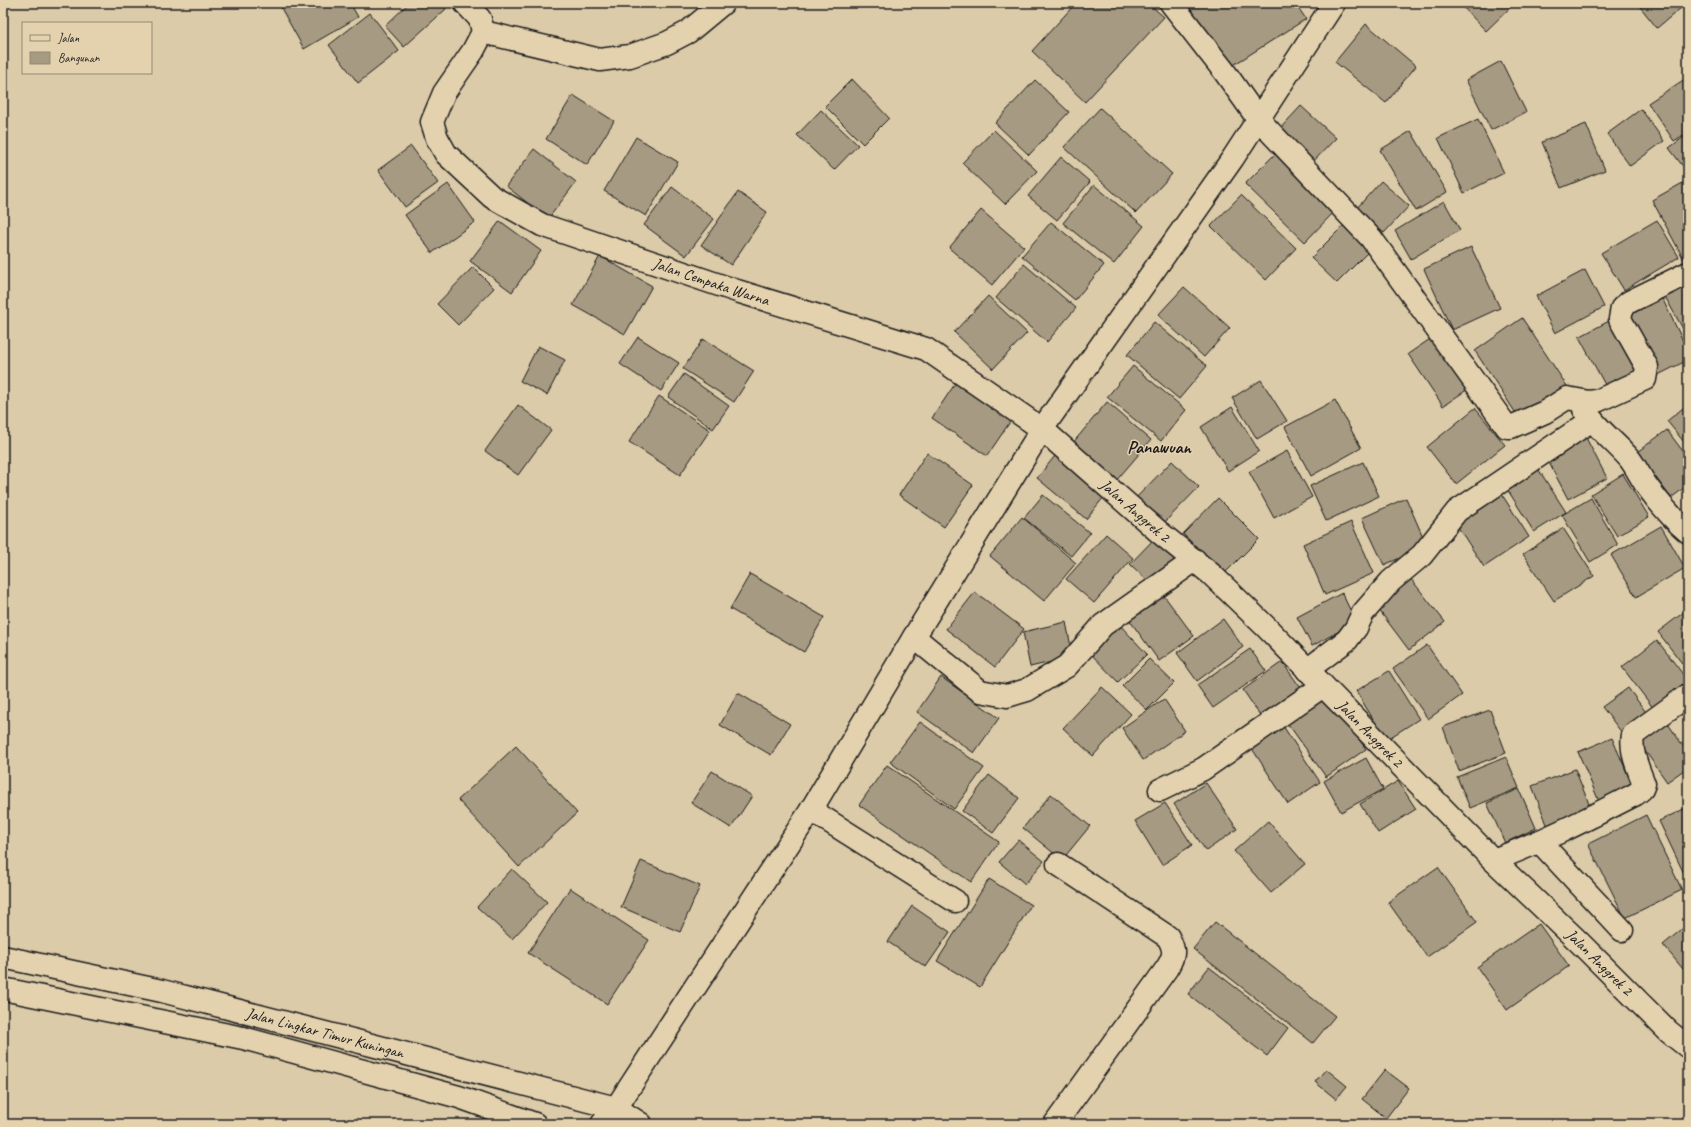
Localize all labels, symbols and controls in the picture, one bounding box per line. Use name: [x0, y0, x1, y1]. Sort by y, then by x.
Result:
legend: [22, 22, 152, 74]
text: Jalan: [57, 30, 80, 46]
text: Bangunan: [58, 50, 100, 66]
street label: Jalan Cempaka Warna: [649, 253, 773, 311]
district label: Panawuan: [1127, 436, 1193, 458]
street label: Jalan Anggrek 2: [1095, 474, 1175, 548]
street label: Jalan Anggrek 2: [1332, 695, 1408, 773]
street label: Jalan Anggrek 2: [1561, 924, 1638, 1001]
street label: Jalan Lingkar Timur Kuningan: [243, 1003, 407, 1063]

